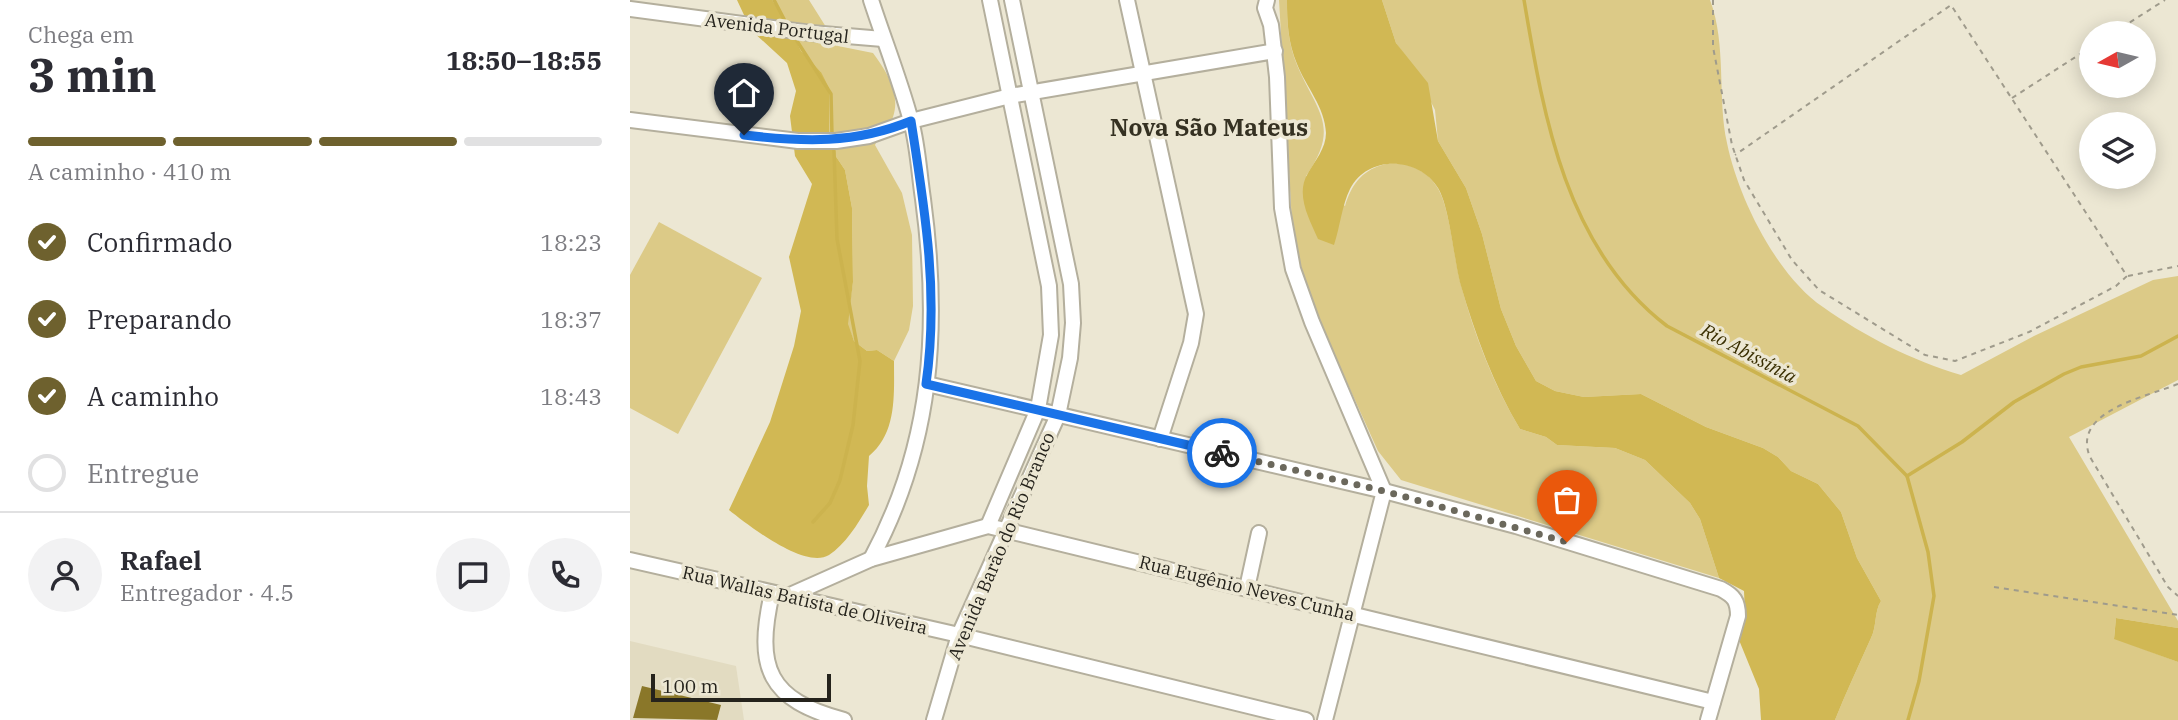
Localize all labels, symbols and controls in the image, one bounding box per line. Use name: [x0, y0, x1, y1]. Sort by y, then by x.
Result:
street label: Avenida Portugal: [704, 8, 850, 48]
text: Chega em: [28, 19, 134, 49]
north arrow: [2079, 21, 2156, 98]
map controls: [2079, 21, 2156, 189]
text: 18:50–18:55: [446, 43, 602, 77]
text: 3 min: [28, 45, 157, 105]
pin: [714, 63, 774, 135]
icon: home: [725, 74, 763, 112]
district label: Nova São Mateus: [1110, 111, 1308, 143]
button: layers: [2079, 112, 2156, 189]
text: A caminho · 410 m: [28, 156, 231, 186]
icon: check: [28, 223, 66, 261]
text: Confirmado: [87, 225, 232, 259]
text: 18:23: [540, 227, 602, 257]
icon: check: [28, 300, 66, 338]
text: Preparando: [87, 302, 232, 336]
text: 18:37: [540, 304, 602, 334]
water label: Rio Abissínia: [1696, 317, 1802, 389]
icon: check: [28, 377, 66, 415]
text: A caminho: [87, 379, 219, 413]
text: 18:43: [540, 381, 602, 411]
courier: [1187, 418, 1257, 488]
street label: Avenida Barão do Rio Branco: [943, 429, 1059, 663]
icon: bike: [1203, 434, 1241, 472]
text: Entregue: [87, 456, 199, 490]
pin: [1537, 470, 1597, 542]
icon: bag: [1548, 481, 1586, 519]
button: person: [28, 538, 102, 612]
button: chat: [436, 538, 510, 612]
button: phone: [528, 538, 602, 612]
text: Rafael: [120, 543, 202, 577]
street label: Rua Eugênio Neves Cunha: [1137, 550, 1357, 626]
street label: Rua Wallas Batista de Oliveira: [680, 561, 930, 639]
text: Entregador · 4.5: [120, 577, 294, 607]
scale bar: [651, 671, 831, 703]
text: 100 m: [662, 674, 719, 698]

